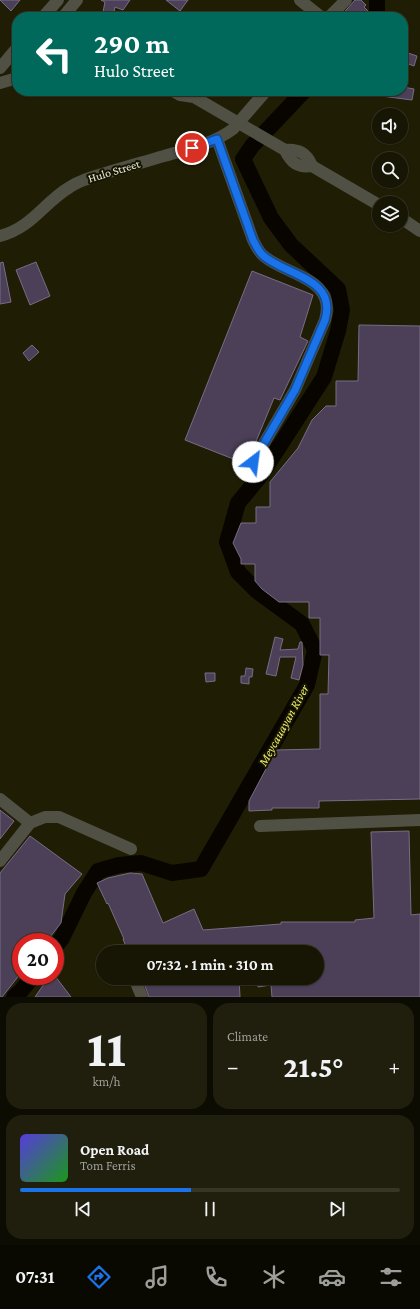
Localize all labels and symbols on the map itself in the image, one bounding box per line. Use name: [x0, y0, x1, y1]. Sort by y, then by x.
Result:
pin: [175, 131, 209, 165]
street label: Hulo Street: [86, 156, 143, 186]
position arrow: [232, 441, 274, 483]
water label: Meycauayan River: [254, 682, 312, 769]
speed limit sign: 20: [12, 933, 64, 985]

